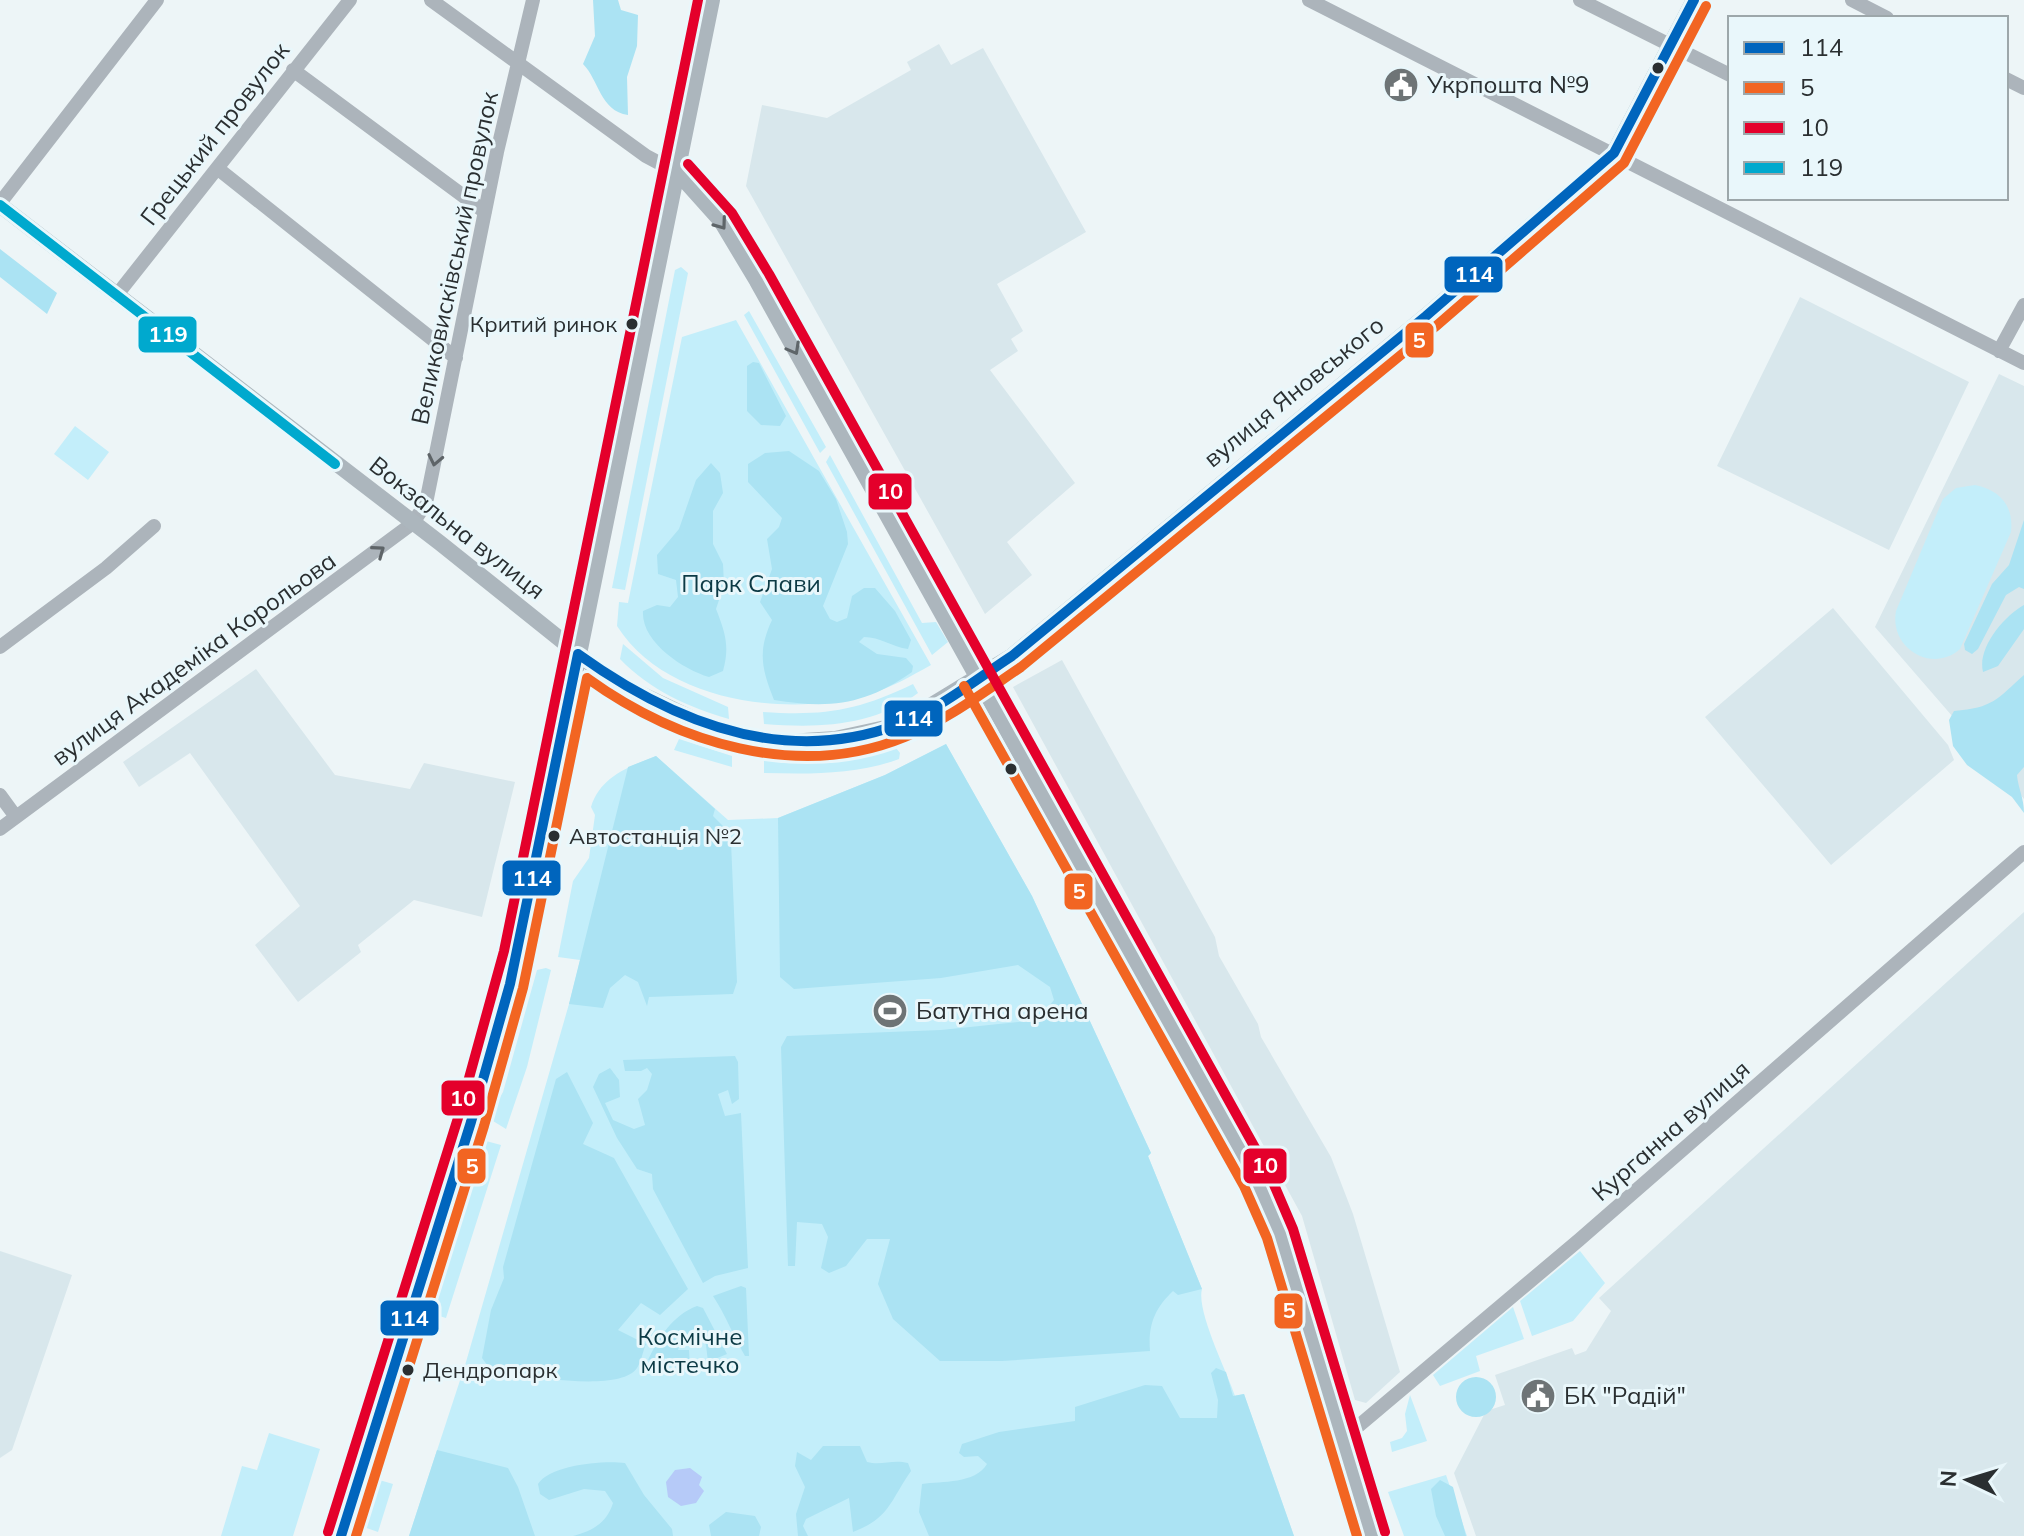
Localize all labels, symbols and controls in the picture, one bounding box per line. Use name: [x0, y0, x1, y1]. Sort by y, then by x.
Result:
legend: [1728, 16, 2008, 200]
text: 114: [1800, 32, 1843, 62]
street label: Грецький провулок: [133, 36, 295, 231]
unlabelled marker: [1650, 60, 1666, 76]
public building icon: Укрпошта №9: [1382, 66, 1420, 104]
place label: Укрпошта №9: [1426, 69, 1589, 99]
text: 5: [1800, 72, 1814, 102]
street label: Великовисківський провулок: [404, 89, 504, 427]
text: 10: [1800, 112, 1829, 142]
text: 119: [1800, 152, 1843, 182]
one-way arrow: [711, 215, 726, 229]
line badge: 114: [1443, 255, 1504, 294]
text: 114: [1454, 260, 1494, 288]
street label: вулиця Яновського: [1197, 309, 1390, 473]
place label: Критий ринок: [470, 310, 617, 338]
line badge: 119: [137, 315, 198, 354]
marker: Критий ринок: [624, 316, 640, 332]
text: 119: [148, 320, 188, 348]
line badge: 5: [1404, 321, 1435, 359]
text: 5: [1412, 326, 1426, 354]
one-way arrow: [784, 340, 800, 355]
street label: Вокзальна вулиця: [364, 449, 551, 605]
one-way arrow: [427, 452, 444, 466]
line badge: 10: [867, 472, 913, 511]
text: 10: [877, 477, 903, 505]
street label: вулиця Академіка Корольова: [45, 545, 341, 772]
one-way arrow: [370, 546, 385, 560]
park label: Парк Слави: [681, 568, 821, 598]
line badge: 114: [883, 699, 944, 738]
text: 114: [893, 704, 933, 732]
unlabelled marker: [1003, 761, 1019, 777]
place label: Автостанція №2: [569, 822, 742, 850]
marker: Автостанція №2: [546, 828, 562, 844]
line badge: 114: [501, 859, 562, 897]
text: 114: [512, 864, 552, 892]
line badge: 5: [1063, 872, 1094, 911]
text: 5: [1072, 877, 1086, 905]
sports icon: Батутна арена: [871, 992, 909, 1030]
place label: Батутна арена: [916, 995, 1089, 1025]
street label: Курганна вулиця: [1585, 1053, 1756, 1207]
line badge: 10: [440, 1079, 486, 1117]
text: 10: [450, 1084, 476, 1112]
line badge: 5: [456, 1147, 487, 1185]
line badge: 10: [1242, 1147, 1288, 1185]
text: 10: [1252, 1151, 1278, 1179]
text: 5: [465, 1152, 479, 1180]
line badge: 5: [1273, 1292, 1304, 1330]
text: 5: [1282, 1296, 1296, 1324]
line badge: 114: [379, 1299, 440, 1337]
text: 114: [389, 1304, 429, 1332]
park label: Космічне містечко: [638, 1321, 742, 1379]
place label: Дендропарк: [423, 1356, 557, 1384]
marker: Дендропарк: [400, 1362, 416, 1378]
public building icon: БК "Радій": [1519, 1377, 1557, 1415]
place label: БК "Радій": [1564, 1380, 1686, 1410]
north arrow: [1928, 1440, 2008, 1520]
text: N: [1934, 1469, 1963, 1488]

